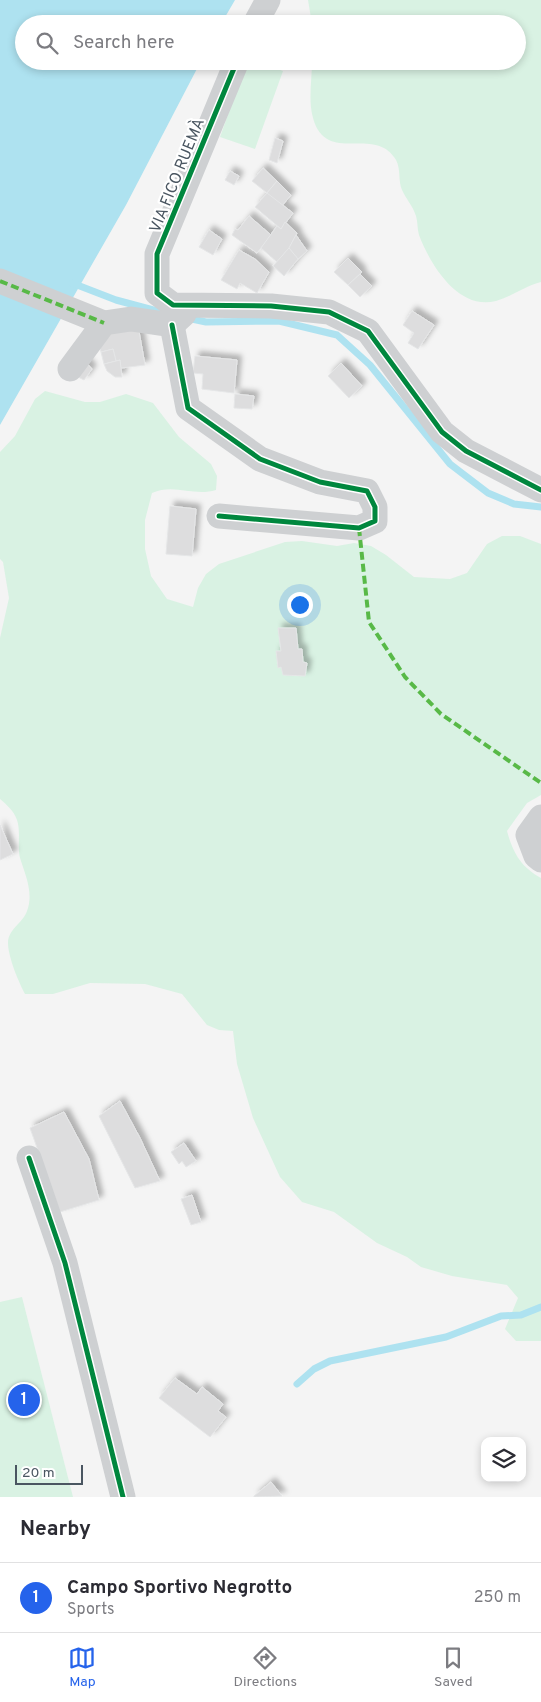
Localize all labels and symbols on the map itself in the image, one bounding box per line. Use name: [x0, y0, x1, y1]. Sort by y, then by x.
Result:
street label: VIA FICO RUEMÀ: [144, 115, 210, 236]
your location: [287, 592, 313, 618]
pin: 1: [8, 1381, 40, 1419]
scale bar: [15, 1462, 82, 1485]

